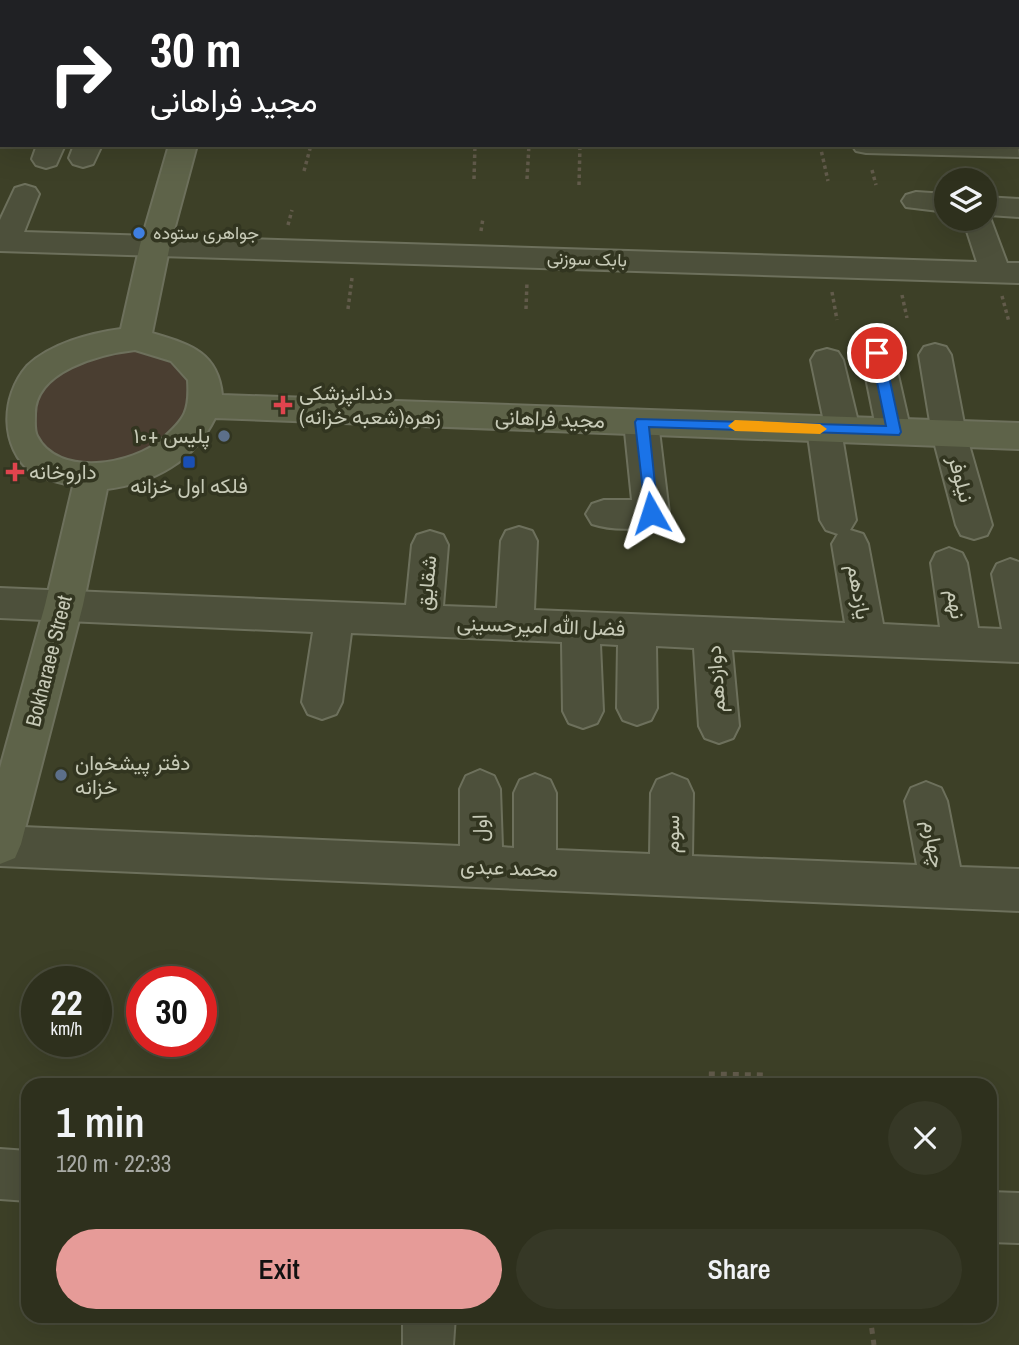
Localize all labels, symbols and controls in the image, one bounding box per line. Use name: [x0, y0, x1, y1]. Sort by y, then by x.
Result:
text: 30 m: [150, 16, 242, 82]
icon: right: [35, 28, 126, 119]
text: مجید فراهانی: [150, 79, 318, 122]
map controls: [934, 168, 997, 231]
button: layers: [934, 168, 997, 231]
place label: جواهری ستوده: [153, 220, 259, 245]
marker: جواهری ستوده: [131, 225, 147, 241]
street label: بابک سوزنی: [546, 245, 628, 272]
pin: [847, 323, 907, 383]
icon: arrive: [858, 334, 896, 372]
place label: دندانپزشکی زهره(شعبه خزانه): [299, 378, 441, 431]
marker: دندانپزشکی زهره(شعبه خزانه): [273, 395, 293, 415]
street label: مجید فراهانی: [495, 402, 605, 435]
place label: پلیس +۱۰: [133, 421, 210, 450]
marker: پلیس +۱۰: [216, 428, 232, 444]
street label: نیلوفر: [941, 451, 982, 505]
marker: فلکه اول خزانه: [181, 454, 197, 470]
place label: داروخانه: [29, 457, 97, 486]
marker: داروخانه: [7, 464, 23, 480]
place label: فلکه اول خزانه: [130, 471, 248, 500]
position arrow: [614, 476, 688, 550]
street label: شقایق: [410, 554, 443, 612]
street label: یازدهم: [840, 562, 879, 622]
street label: نهم: [940, 587, 973, 621]
street label: Bokharaee Street: [18, 592, 79, 729]
street label: فضل الله امیرحسینی: [456, 608, 626, 643]
street label: دوازدهم: [699, 644, 732, 714]
place label: دفتر پیشخوان خزانه: [75, 748, 190, 801]
marker: دفتر پیشخوان خزانه: [53, 767, 69, 783]
street label: اول: [465, 814, 494, 842]
street label: سوم: [657, 815, 686, 853]
street label: چهارم: [916, 818, 953, 870]
street label: محمد عبدی: [460, 851, 558, 884]
speed limit sign: 30: [126, 966, 217, 1057]
text: 22: [51, 979, 82, 1026]
text: km/h: [51, 1016, 83, 1041]
text: 1 min: [56, 1094, 145, 1150]
button: close: [888, 1101, 962, 1175]
text: 120 m · 22:33: [56, 1148, 171, 1179]
button: Exit: [56, 1229, 502, 1309]
button: Share: [516, 1229, 962, 1309]

